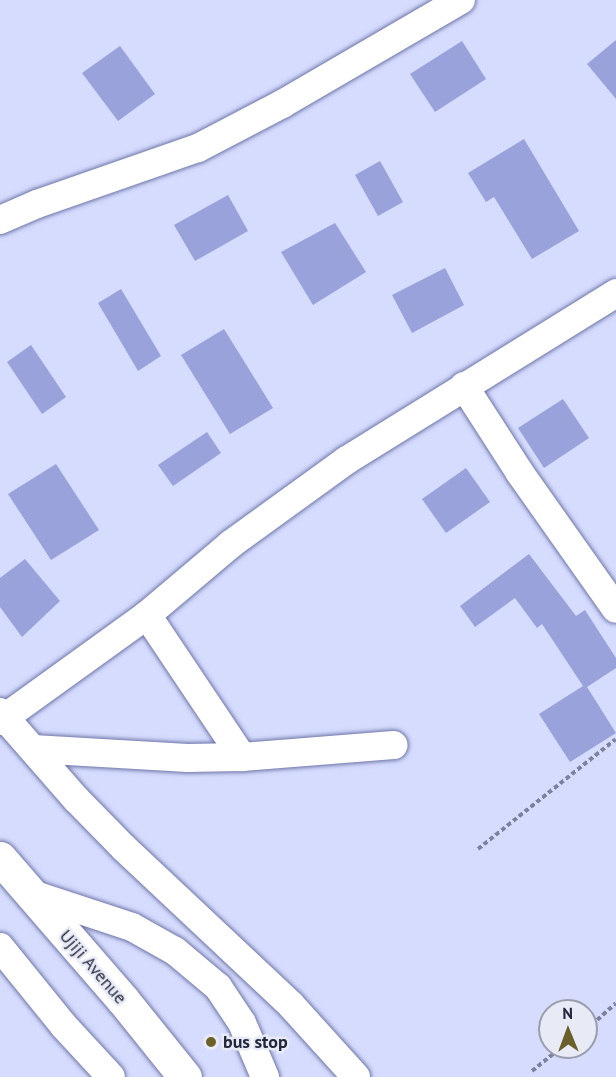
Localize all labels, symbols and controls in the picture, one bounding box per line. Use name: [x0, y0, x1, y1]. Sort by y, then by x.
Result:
street label: Ujiji Avenue: [55, 925, 131, 1009]
north arrow: [538, 999, 598, 1059]
text: N: [562, 1003, 573, 1023]
place label: bus stop: [223, 1031, 288, 1053]
marker: bus stop: [204, 1035, 218, 1049]

